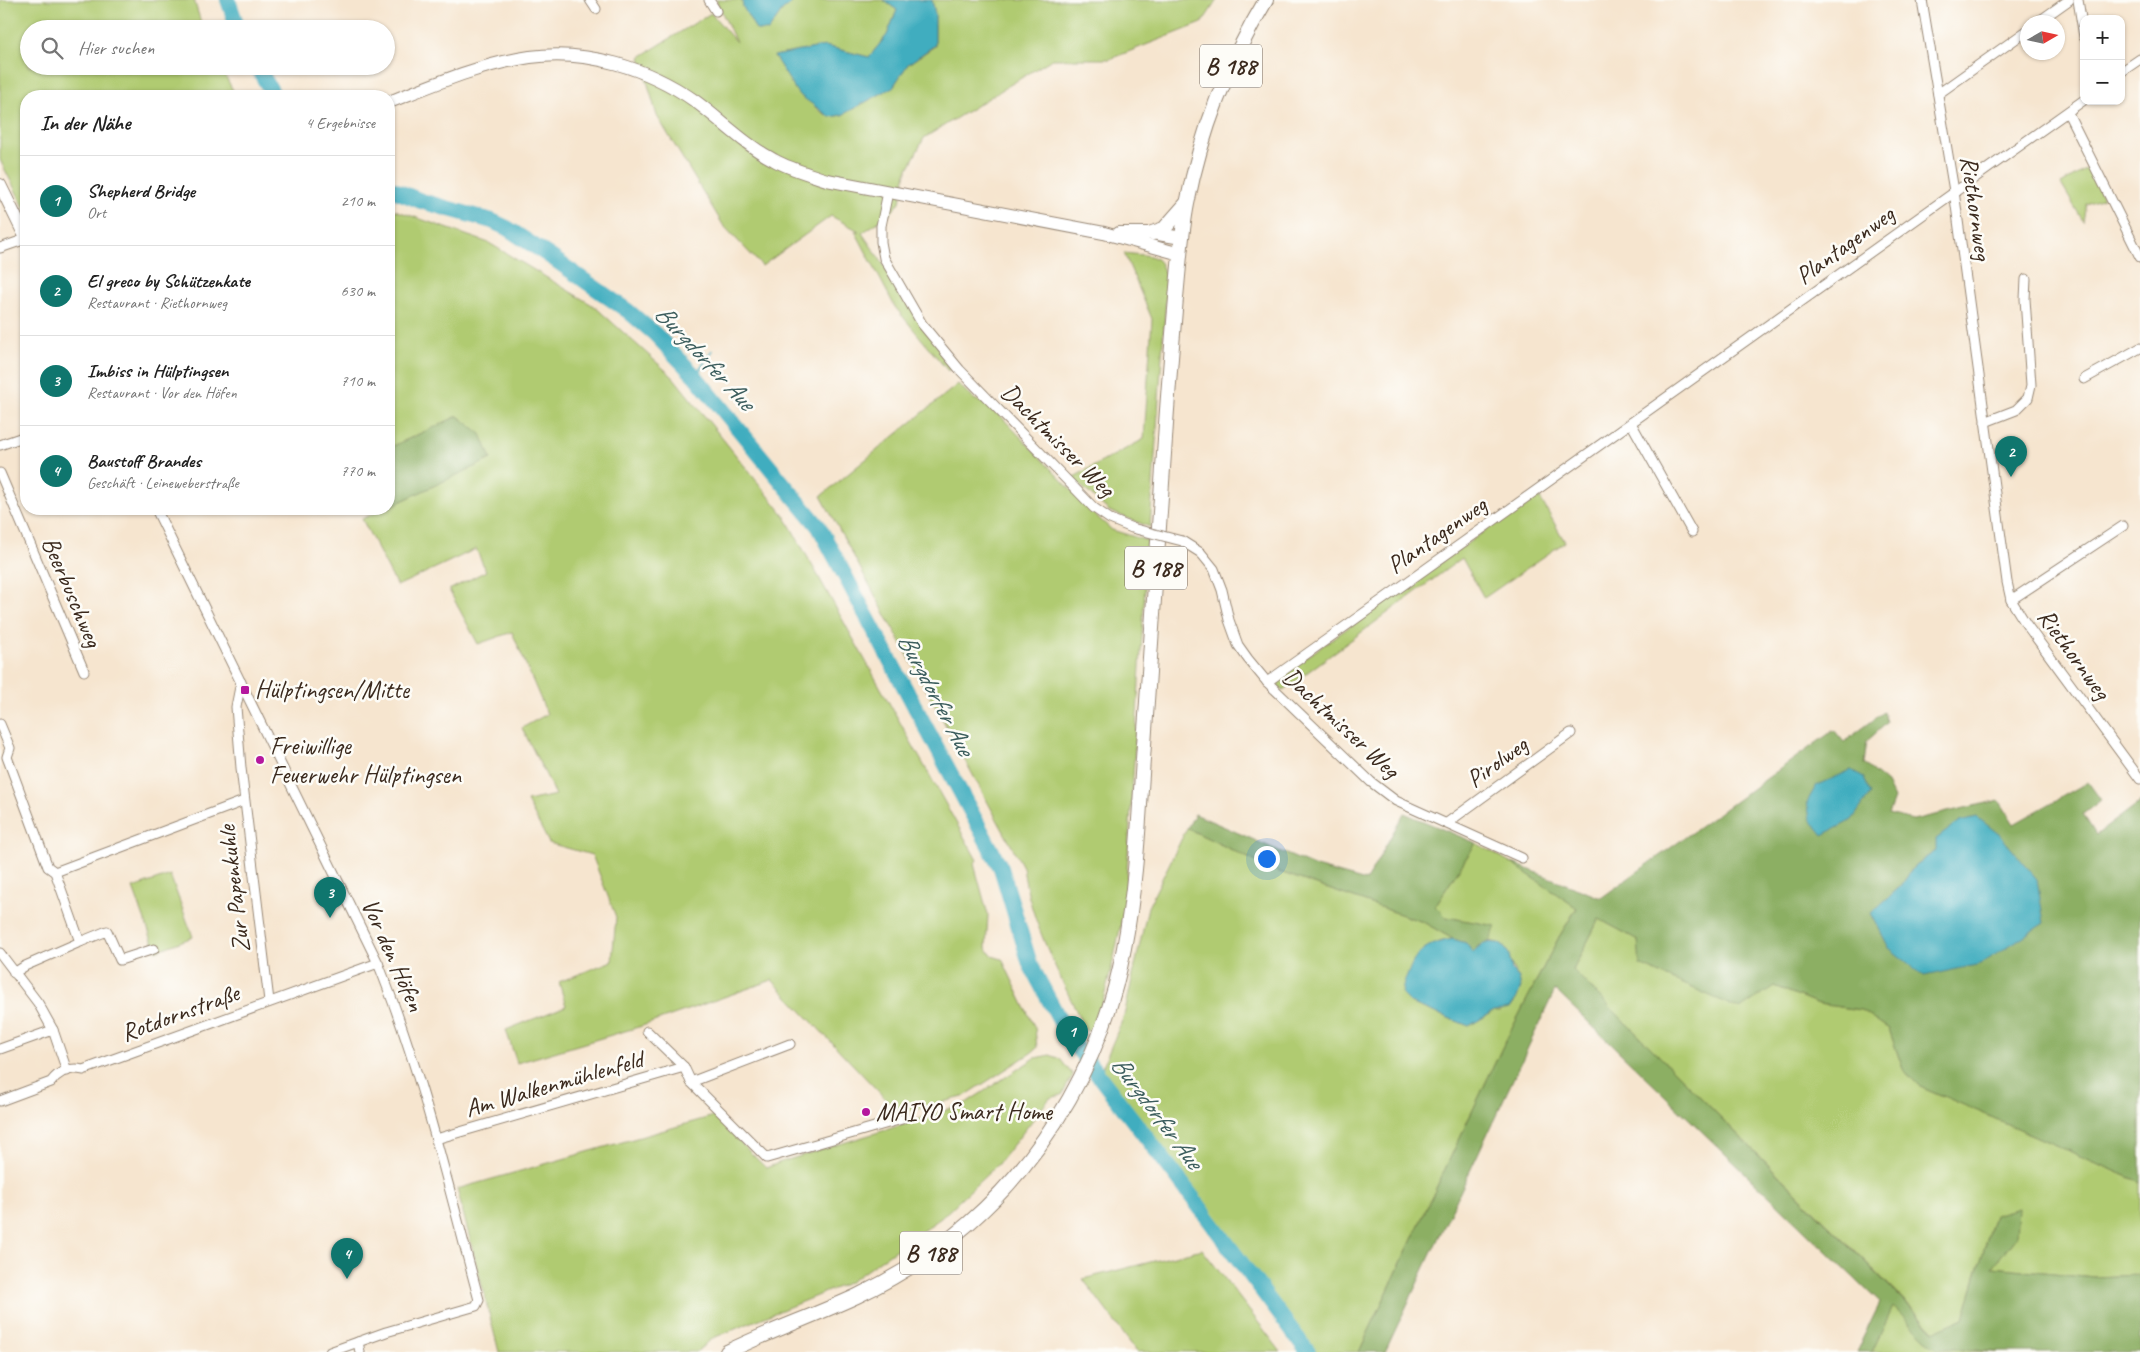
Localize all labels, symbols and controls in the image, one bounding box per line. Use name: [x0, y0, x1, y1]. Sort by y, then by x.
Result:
north arrow: [2020, 15, 2065, 60]
map controls: [2080, 15, 2125, 105]
button: +: [2080, 15, 2125, 60]
search box: [20, 20, 395, 75]
icon: search: [38, 34, 66, 62]
text: Hier suchen: [78, 36, 154, 60]
road number: B 188: [1200, 44, 1262, 88]
button: −: [2080, 60, 2125, 105]
text: In der Nähe: [40, 110, 130, 136]
text: 4 Ergebnisse: [306, 113, 375, 133]
street label: Riethornweg: [1953, 154, 1999, 264]
text: Shepherd Bridge: [87, 179, 195, 203]
text: 1: [52, 191, 60, 211]
text: 210 m: [341, 191, 375, 211]
street label: Plantagenweg: [1789, 198, 1902, 292]
text: Ort: [87, 203, 106, 223]
text: El greco by Schützenkate: [87, 269, 250, 293]
text: 2: [52, 281, 60, 301]
text: 630 m: [341, 281, 375, 301]
text: Restaurant · Riethornweg: [87, 293, 227, 313]
water label: Burgdorfer Aue: [648, 297, 765, 419]
text: Imbiss in Hülptingsen: [87, 359, 229, 383]
text: 3: [52, 371, 60, 391]
text: 710 m: [341, 371, 375, 391]
street label: Dachtmisser Weg: [994, 376, 1123, 505]
text: Restaurant · Vor den Höfen: [87, 383, 237, 403]
pin: 2: [1995, 436, 2027, 477]
text: Baustoff Brandes: [87, 449, 201, 473]
text: 4: [52, 461, 60, 481]
text: 770 m: [341, 461, 375, 481]
text: Geschäft · Leineweberstraße: [87, 473, 239, 493]
street label: Plantagenweg: [1381, 488, 1494, 581]
street label: Beerbuschweg: [34, 532, 110, 653]
road number: B 188: [1125, 546, 1187, 590]
street label: Riethornweg: [2030, 602, 2119, 708]
water label: Burgdorfer Aue: [890, 628, 983, 764]
street label: Dachtmisser Weg: [1276, 661, 1408, 787]
place label: Hülptingsen/Mitte: [255, 674, 411, 706]
marker: Hülptingsen/Mitte: [239, 684, 251, 696]
street label: Pirolweg: [1460, 728, 1535, 795]
place label: Freiwillige Feuerwehr Hülptingsen: [270, 730, 462, 791]
marker: Freiwillige Feuerwehr Hülptingsen: [254, 754, 266, 766]
street label: Zur Papenkuhle: [210, 822, 258, 955]
your location: [1254, 846, 1280, 872]
pin: 3: [314, 877, 346, 918]
street label: Vor den Höfen: [354, 894, 432, 1017]
street label: Rotdornstraße: [117, 976, 245, 1049]
pin: 1: [1056, 1016, 1088, 1057]
street label: Am Walkenmühlenfeld: [461, 1042, 650, 1125]
water label: Burgdorfer Aue: [1104, 1049, 1212, 1178]
place label: MAIYO Smart Home: [876, 1096, 1054, 1128]
marker: MAIYO Smart Home: [860, 1106, 872, 1118]
road number: B 188: [900, 1232, 962, 1274]
pin: 4: [331, 1238, 363, 1279]

